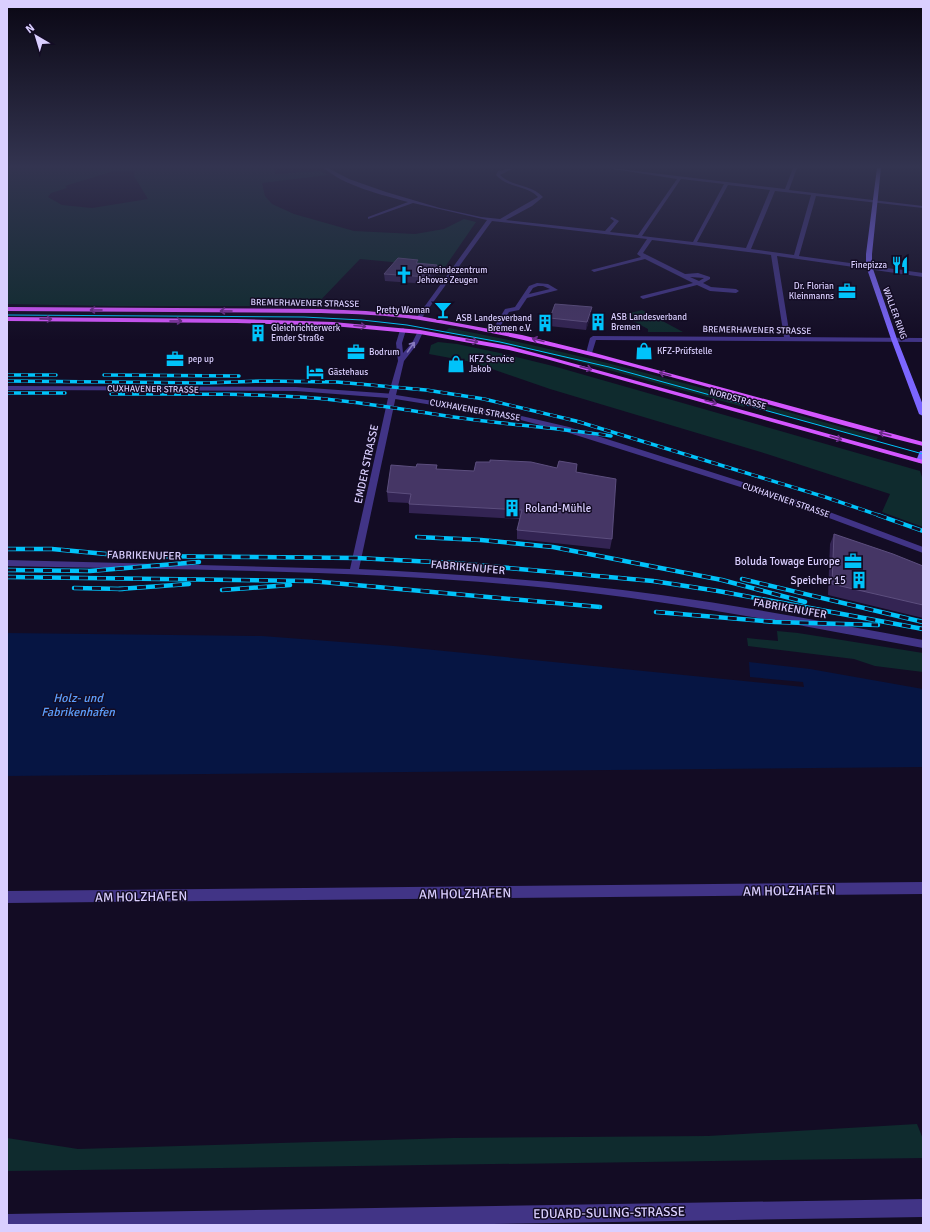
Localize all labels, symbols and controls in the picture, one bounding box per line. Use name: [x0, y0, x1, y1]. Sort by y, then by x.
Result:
north arrow: [16, 16, 56, 56]
text: N: [23, 21, 37, 36]
restaurant icon: Finepizza: [890, 255, 910, 275]
place label: Finepizza: [851, 260, 887, 271]
church icon: Gemeindezentrum Jehovas Zeugen: [394, 265, 414, 285]
place label: Gemeindezentrum Jehovas Zeugen: [417, 265, 487, 286]
place label: Dr. Florian Kleinmanns: [789, 281, 834, 302]
office icon: Dr. Florian Kleinmanns: [837, 281, 857, 301]
street label: WALLER RING: [880, 286, 909, 341]
street label: BREMERHAVENER STRASSE: [250, 297, 360, 310]
bar icon: Pretty Woman: [433, 300, 453, 320]
place label: Pretty Woman: [376, 305, 430, 316]
one-way arrow: [90, 306, 103, 314]
one-way arrow: [220, 307, 233, 315]
building icon: ASB Landesverband Bremen: [588, 312, 608, 332]
place label: ASB Landesverband Bremen: [611, 312, 687, 333]
place label: ASB Landesverband Bremen e.V.: [456, 313, 532, 334]
building icon: ASB Landesverband Bremen e.V.: [535, 313, 555, 333]
one-way arrow: [39, 316, 52, 323]
one-way arrow: [169, 317, 182, 325]
building icon: Gleichrichterwerk Emder Straße: [248, 323, 268, 343]
place label: Gleichrichterwerk Emder Straße: [271, 323, 341, 344]
one-way arrow: [353, 323, 366, 330]
street label: BREMERHAVENER STRASSE: [702, 324, 812, 337]
one-way arrow: [532, 336, 545, 344]
one-way arrow: [466, 337, 479, 345]
shop icon: KFZ-Prüfstelle: [634, 341, 654, 361]
office icon: Bodrum: [346, 342, 366, 362]
one-way arrow: [407, 342, 415, 353]
place label: KFZ-Prüfstelle: [657, 346, 713, 357]
place label: Bodrum: [369, 347, 399, 358]
office icon: pep up: [165, 349, 185, 369]
place label: pep up: [188, 354, 214, 365]
shop icon: KFZ Service Jakob: [446, 354, 466, 374]
place label: KFZ Service Jakob: [469, 354, 515, 375]
hotel icon: Gästehaus: [305, 362, 325, 382]
one-way arrow: [579, 365, 592, 372]
place label: Gästehaus: [328, 367, 368, 378]
one-way arrow: [659, 370, 672, 377]
street label: CUXHAVENER STRASSE: [107, 383, 199, 396]
street label: NORDSTRASSE: [708, 387, 768, 412]
street label: CUXHAVENER STRASSE: [429, 397, 521, 424]
one-way arrow: [704, 399, 717, 406]
street label: EMDER STRASSE: [352, 423, 381, 505]
one-way arrow: [879, 429, 892, 437]
one-way arrow: [829, 435, 842, 442]
street label: CUXHAVENER STRASSE: [741, 480, 831, 521]
building icon: Roland-Mühle: [502, 498, 522, 518]
place label: Roland-Mühle: [525, 502, 591, 515]
street label: FABRIKENUFER: [107, 548, 182, 563]
office icon: Boluda Towage Europe: [843, 551, 863, 571]
place label: Boluda Towage Europe: [734, 555, 840, 568]
street label: FABRIKENUFER: [430, 558, 506, 577]
building icon: Speicher 15: [849, 570, 869, 590]
place label: Speicher 15: [791, 574, 846, 587]
street label: FABRIKENUFER: [752, 596, 828, 621]
water label: Holz- und Fabrikenhafen: [41, 691, 115, 720]
street label: AM HOLZHAFEN: [743, 882, 835, 900]
street label: AM HOLZHAFEN: [419, 885, 511, 903]
street label: AM HOLZHAFEN: [95, 888, 187, 906]
street label: EDUARD-SULING-STRASSE: [533, 1204, 685, 1222]

